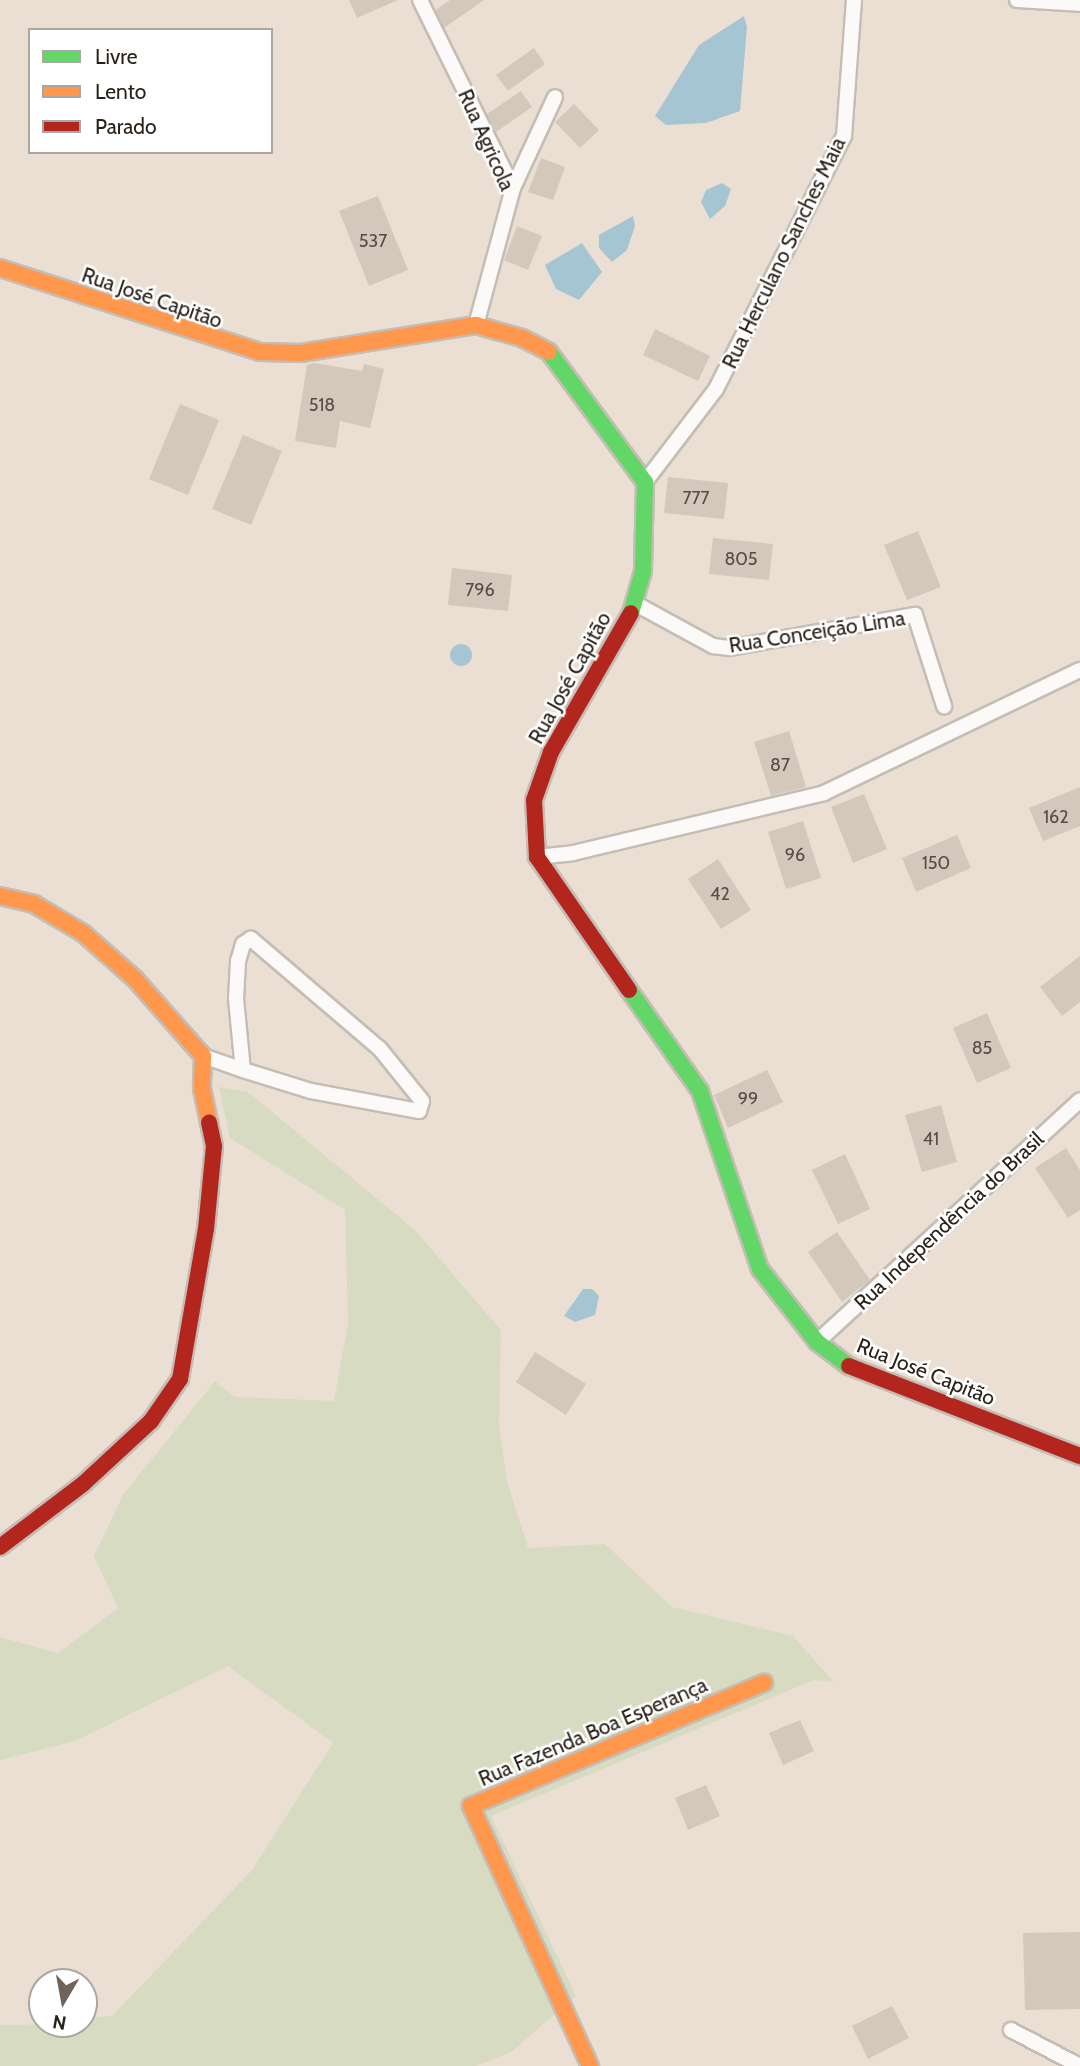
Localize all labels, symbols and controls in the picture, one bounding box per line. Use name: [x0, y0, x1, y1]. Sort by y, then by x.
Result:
legend: [28, 28, 273, 154]
text: Livre: [95, 44, 137, 69]
text: Lento: [95, 79, 146, 104]
street label: Rua Agricola: [452, 85, 520, 195]
text: Parado: [95, 114, 157, 139]
street label: Rua Herculano Sanches Maia: [717, 133, 851, 373]
house number: 537: [359, 230, 387, 252]
street label: Rua José Capitão: [78, 262, 226, 334]
house number: 518: [309, 394, 335, 416]
house number: 777: [682, 487, 710, 509]
house number: 805: [724, 548, 758, 570]
house number: 796: [465, 579, 495, 601]
street label: Rua Conceição Lima: [727, 606, 907, 658]
street label: Rua José Capitão: [523, 608, 617, 748]
house number: 87: [770, 754, 790, 776]
house number: 162: [1043, 806, 1069, 828]
house number: 96: [785, 844, 805, 866]
house number: 150: [922, 852, 950, 874]
house number: 42: [710, 883, 730, 905]
house number: 85: [972, 1037, 992, 1059]
house number: 99: [738, 1088, 758, 1110]
street label: Rua Independência do Brasil: [849, 1127, 1049, 1315]
house number: 41: [923, 1128, 939, 1150]
street label: Rua José Capitão: [853, 1333, 999, 1411]
street label: Rua Fazenda Boa Esperança: [475, 1672, 711, 1792]
north arrow: [28, 1968, 98, 2038]
text: N: [51, 2010, 68, 2035]

